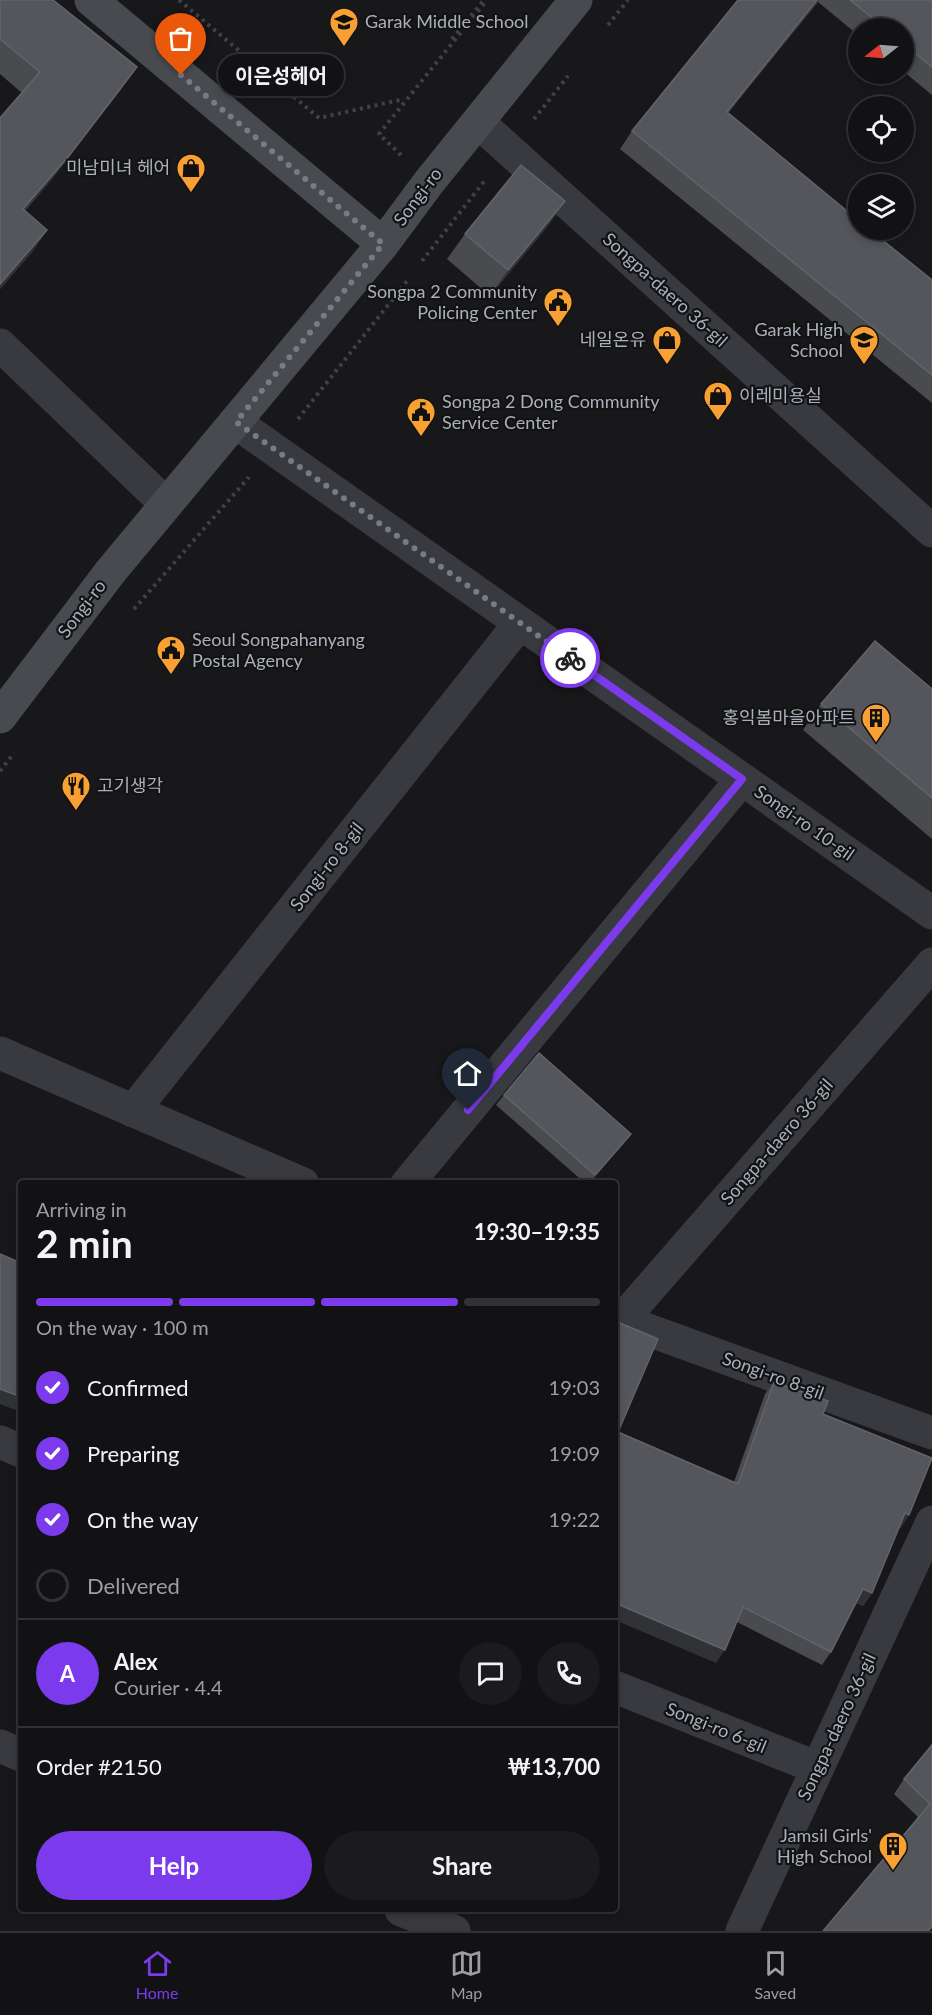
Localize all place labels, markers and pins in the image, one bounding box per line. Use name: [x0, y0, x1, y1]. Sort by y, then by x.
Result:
school or university icon: Garak Middle School: [328, 6, 360, 48]
place label: Garak Middle School: [365, 10, 529, 32]
pin: [155, 13, 206, 75]
callout: 이은성헤어: [217, 54, 343, 96]
shop icon: 미남미녀 헤어: [175, 152, 207, 194]
place label: 미남미녀 헤어: [66, 156, 170, 178]
place label: Songpa 2 Community Policing Center: [367, 280, 538, 323]
public building icon: Songpa 2 Community Policing Center: [542, 286, 574, 328]
place label: Garak High School: [755, 318, 843, 361]
shop icon: 네일온유: [651, 324, 683, 366]
school or university icon: Garak High School: [848, 324, 880, 366]
place label: 네일온유: [580, 328, 646, 350]
shop icon: 이레미용실: [702, 380, 734, 422]
place label: 이레미용실: [739, 384, 822, 406]
place label: Songpa 2 Dong Community Service Center: [442, 390, 660, 433]
public building icon: Songpa 2 Dong Community Service Center: [405, 396, 437, 438]
place label: Seoul Songpahanyang Postal Agency: [192, 628, 365, 671]
public building icon: Seoul Songpahanyang Postal Agency: [155, 634, 187, 676]
building icon: 홍익봄마을아파트: [860, 702, 892, 744]
place label: 홍익봄마을아파트: [723, 706, 855, 728]
restaurant icon: 고기생각: [60, 770, 92, 812]
place label: 고기생각: [97, 774, 163, 796]
pin: [442, 1048, 493, 1110]
place label: Jamsil Girls' High School: [777, 1824, 872, 1867]
building icon: Jamsil Girls' High School: [877, 1830, 909, 1872]

